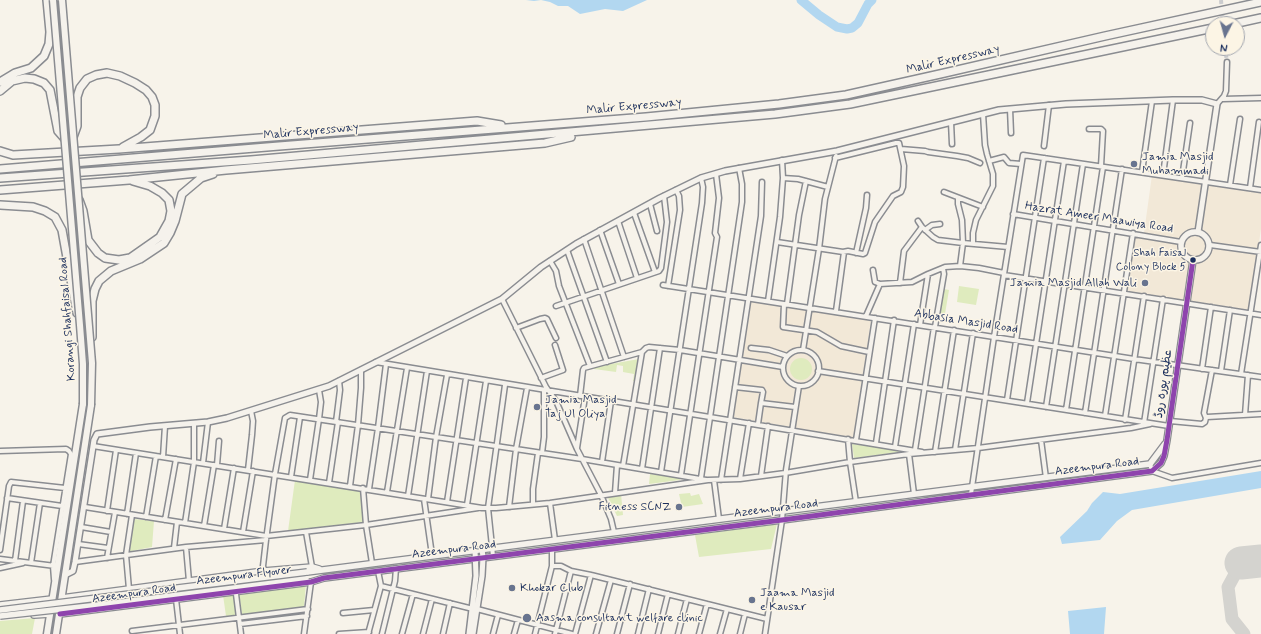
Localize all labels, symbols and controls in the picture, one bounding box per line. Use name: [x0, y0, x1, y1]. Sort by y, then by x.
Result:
north arrow: [1205, 16, 1245, 56]
text: N: [1219, 40, 1228, 54]
street label: Malir Expressway: [905, 42, 1001, 78]
street label: Malir Expressway: [586, 96, 682, 118]
street label: Malir Expressway: [263, 121, 359, 143]
place label: Jamia Masjid Muhammadi: [1142, 150, 1214, 178]
marker: Jamia Masjid Muhammadi: [1129, 159, 1139, 169]
street label: Hazrat Ameer Maawiya Road: [1024, 199, 1174, 237]
place label: Shah Faisal Colony Block 5: [1116, 247, 1186, 273]
marker: Shah Faisal Colony Block 5: [1188, 255, 1198, 265]
street label: Korangi Shahfaisal Road: [56, 257, 80, 381]
place label: Jamia Masjid Allah Wali: [1010, 276, 1137, 290]
marker: Jamia Masjid Allah Wali: [1140, 278, 1150, 288]
street label: Abbasia Masjid Road: [913, 307, 1019, 337]
street label: عظیم پورہ روڈ: [1152, 349, 1176, 419]
place label: Jamia Masjid Taj Ul Oliya: [545, 393, 617, 421]
marker: Jamia Masjid Taj Ul Oliya: [532, 402, 542, 412]
street label: Azeempura Road: [1054, 455, 1140, 479]
street label: Azeempura Road: [733, 497, 819, 521]
place label: Fitness SCNZ: [598, 500, 671, 514]
marker: Fitness SCNZ: [674, 502, 684, 512]
street label: Azeempura Road: [411, 538, 497, 562]
street label: Azeempura Flyover: [196, 563, 292, 589]
street label: Azeempura Road: [91, 581, 177, 607]
place label: Khokar Club: [520, 581, 583, 595]
marker: Khokar Club: [507, 583, 517, 593]
place label: Jaama Masjid e Kausar: [760, 586, 835, 614]
marker: Jaama Masjid e Kausar: [747, 595, 757, 605]
place label: Aasma consultant welfare clinic: [536, 611, 703, 625]
marker: Aasma consultant welfare clinic: [521, 612, 533, 624]

